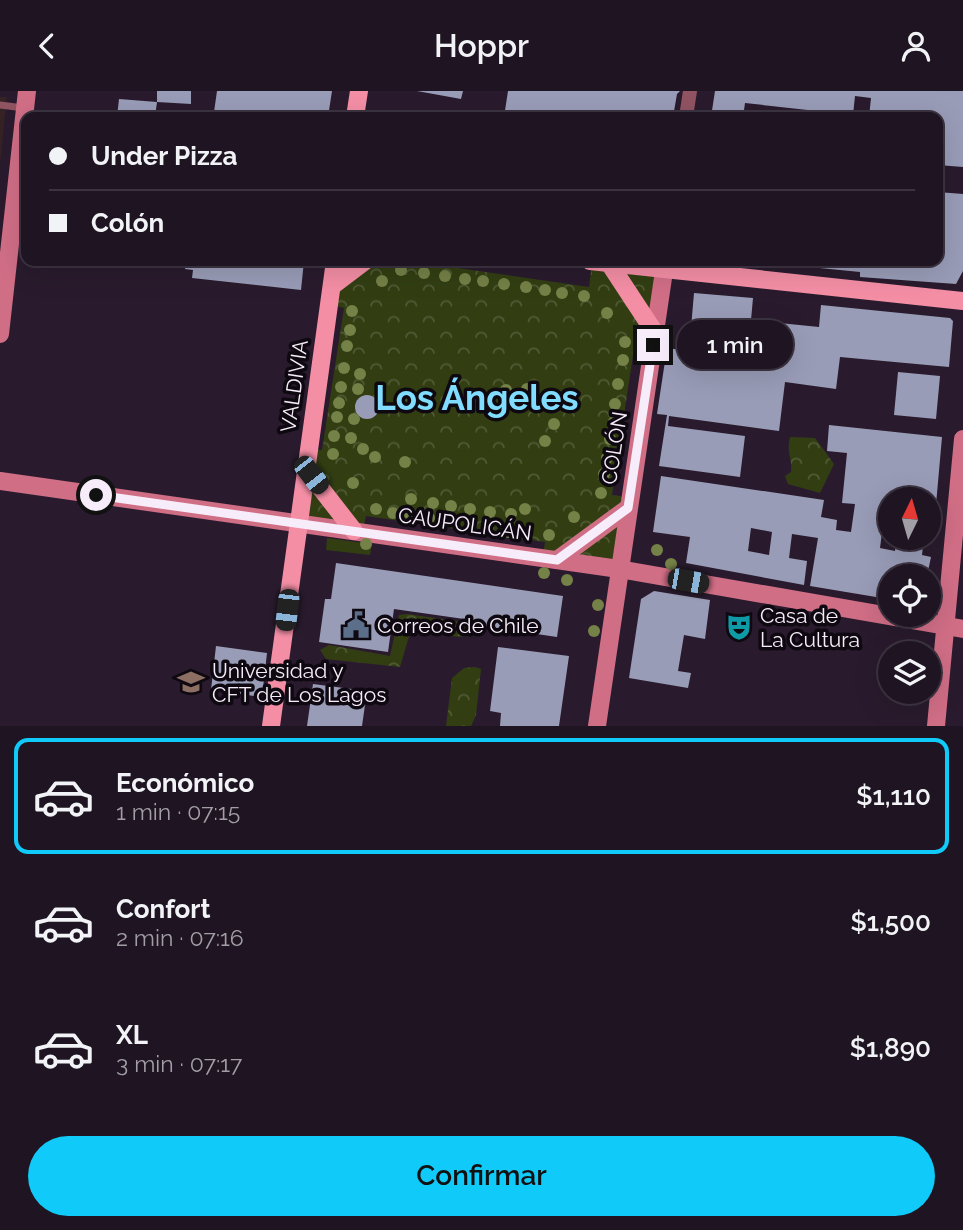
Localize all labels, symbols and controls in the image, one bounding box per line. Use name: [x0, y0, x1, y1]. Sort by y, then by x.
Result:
icon: back: [28, 27, 66, 65]
text: Hoppr: [434, 27, 529, 64]
icon: person: [897, 27, 935, 65]
text: Under Pizza: [91, 141, 237, 171]
text: Colón: [91, 208, 164, 238]
callout: 1 min: [678, 321, 793, 369]
route end: [637, 329, 669, 361]
text: 1 min: [706, 331, 764, 358]
street label: VALDIVIA: [275, 338, 313, 434]
district label: Los Ángeles: [375, 377, 579, 418]
street label: COLÓN: [596, 410, 632, 486]
car: [290, 452, 333, 498]
route start: [80, 479, 112, 511]
north arrow: [878, 487, 942, 549]
map controls: [878, 487, 941, 704]
street label: CAUPOLICÁN: [397, 502, 533, 546]
button: locate: [878, 564, 941, 627]
car: [666, 567, 711, 595]
car: [275, 588, 300, 632]
place label: Casa de La Cultura: [760, 603, 860, 652]
public building icon: Correos de Chile: [341, 610, 371, 640]
theatre icon: Casa de La Cultura: [724, 612, 754, 642]
place label: Correos de Chile: [377, 613, 539, 638]
button: layers: [878, 641, 941, 704]
place label: Universidad y CFT de Los Lagos: [212, 658, 386, 707]
school or university icon: Universidad y CFT de Los Lagos: [176, 667, 206, 697]
icon: car: [32, 765, 95, 828]
text: Económico: [116, 768, 254, 798]
text: $1,110: [856, 781, 931, 811]
text: 1 min · 07:15: [116, 798, 240, 825]
icon: car: [32, 891, 95, 954]
text: Confort: [116, 894, 210, 924]
text: $1,500: [850, 907, 931, 937]
text: 2 min · 07:16: [116, 924, 244, 951]
icon: car: [32, 1017, 95, 1080]
text: XL: [116, 1020, 148, 1050]
text: $1,890: [850, 1033, 931, 1063]
text: 3 min · 07:17: [116, 1050, 242, 1077]
button: Confirmar: [28, 1136, 935, 1216]

